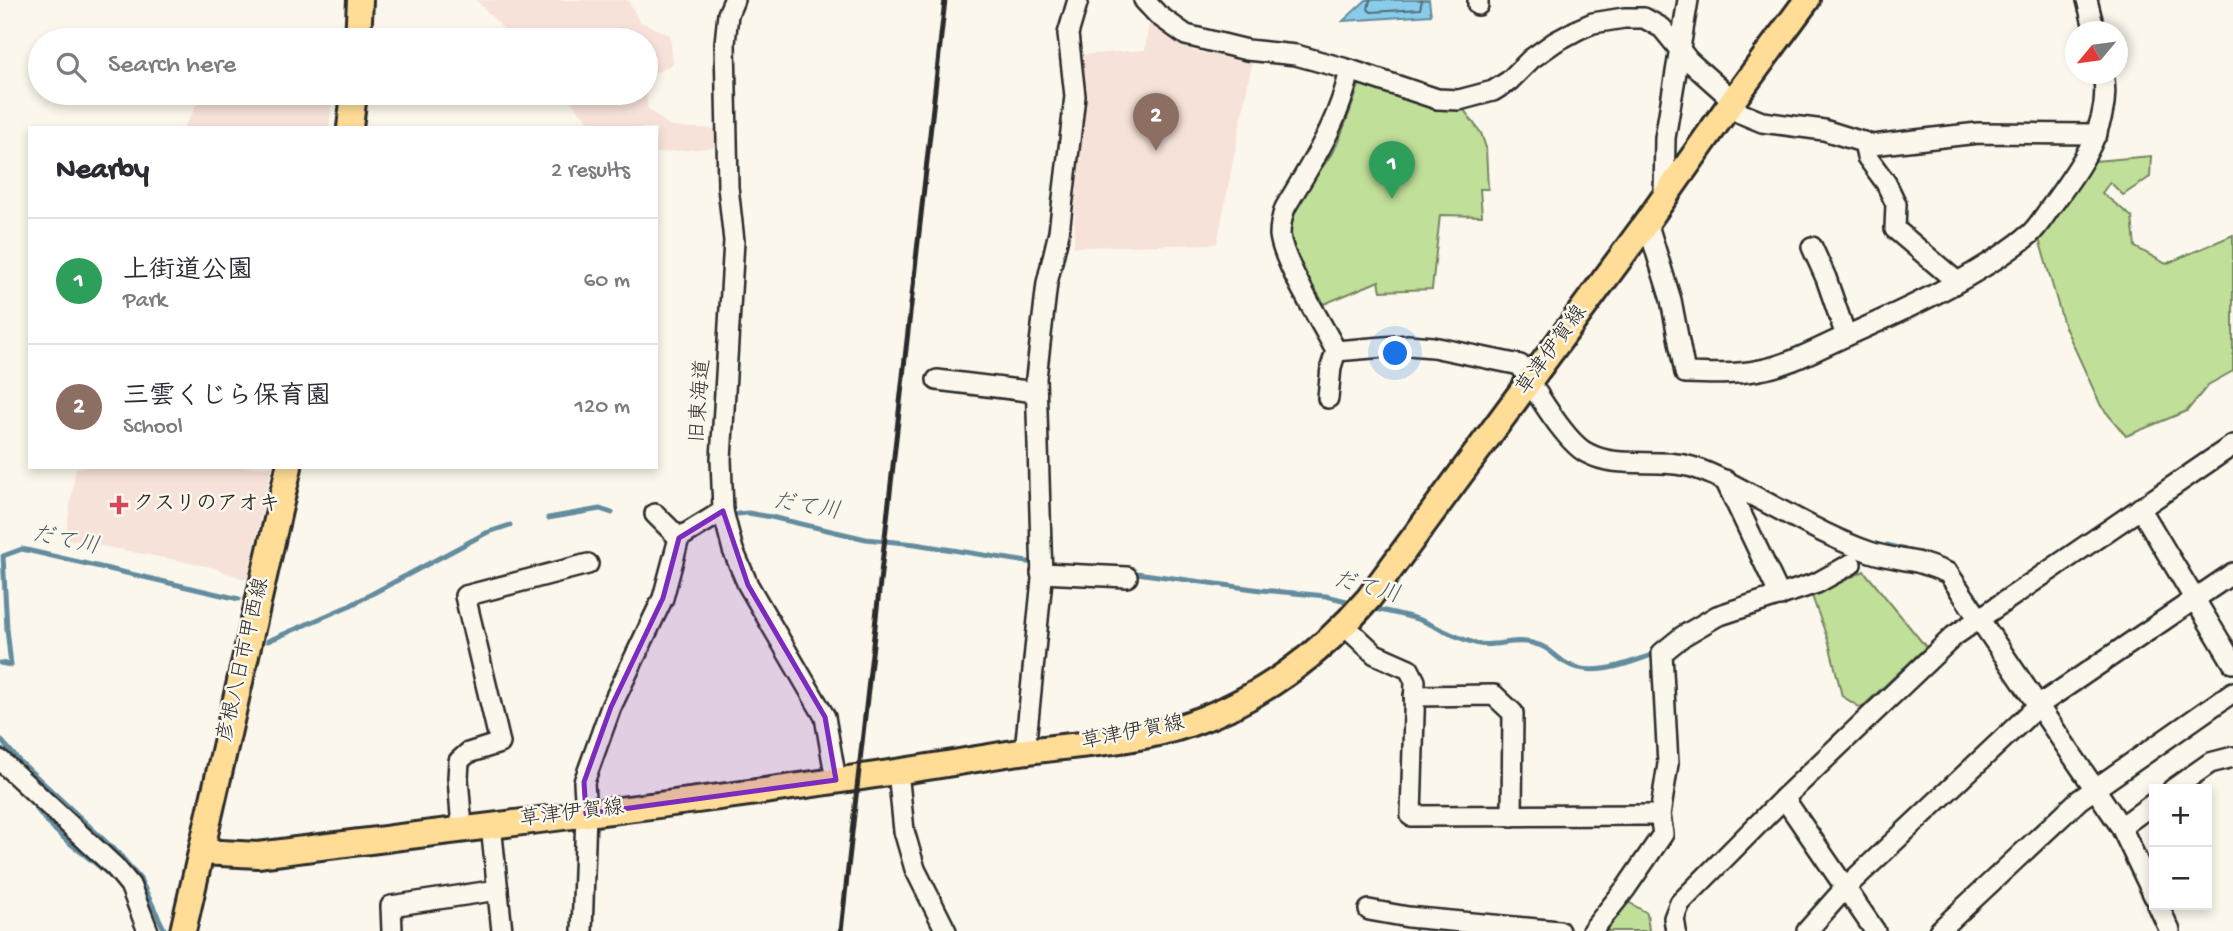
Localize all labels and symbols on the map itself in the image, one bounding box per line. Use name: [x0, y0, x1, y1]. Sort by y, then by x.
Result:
north arrow: [2065, 21, 2128, 84]
pin: 2: [1133, 93, 1179, 151]
pin: 1: [1369, 141, 1415, 199]
street label: 草津伊賀線: [1511, 301, 1594, 401]
your location: [1378, 336, 1412, 370]
street label: 旧東海道: [685, 358, 717, 444]
water label: だて川: [770, 489, 842, 527]
place label: クスリのアオキ: [133, 493, 280, 518]
marker: クスリのアオキ: [111, 497, 127, 513]
water label: だて川: [29, 522, 101, 562]
water label: だて川: [1329, 568, 1403, 610]
street label: 彦根八日市甲西線: [213, 575, 276, 745]
street label: 草津伊賀線: [1079, 711, 1187, 756]
street label: 草津伊賀線: [518, 795, 626, 834]

